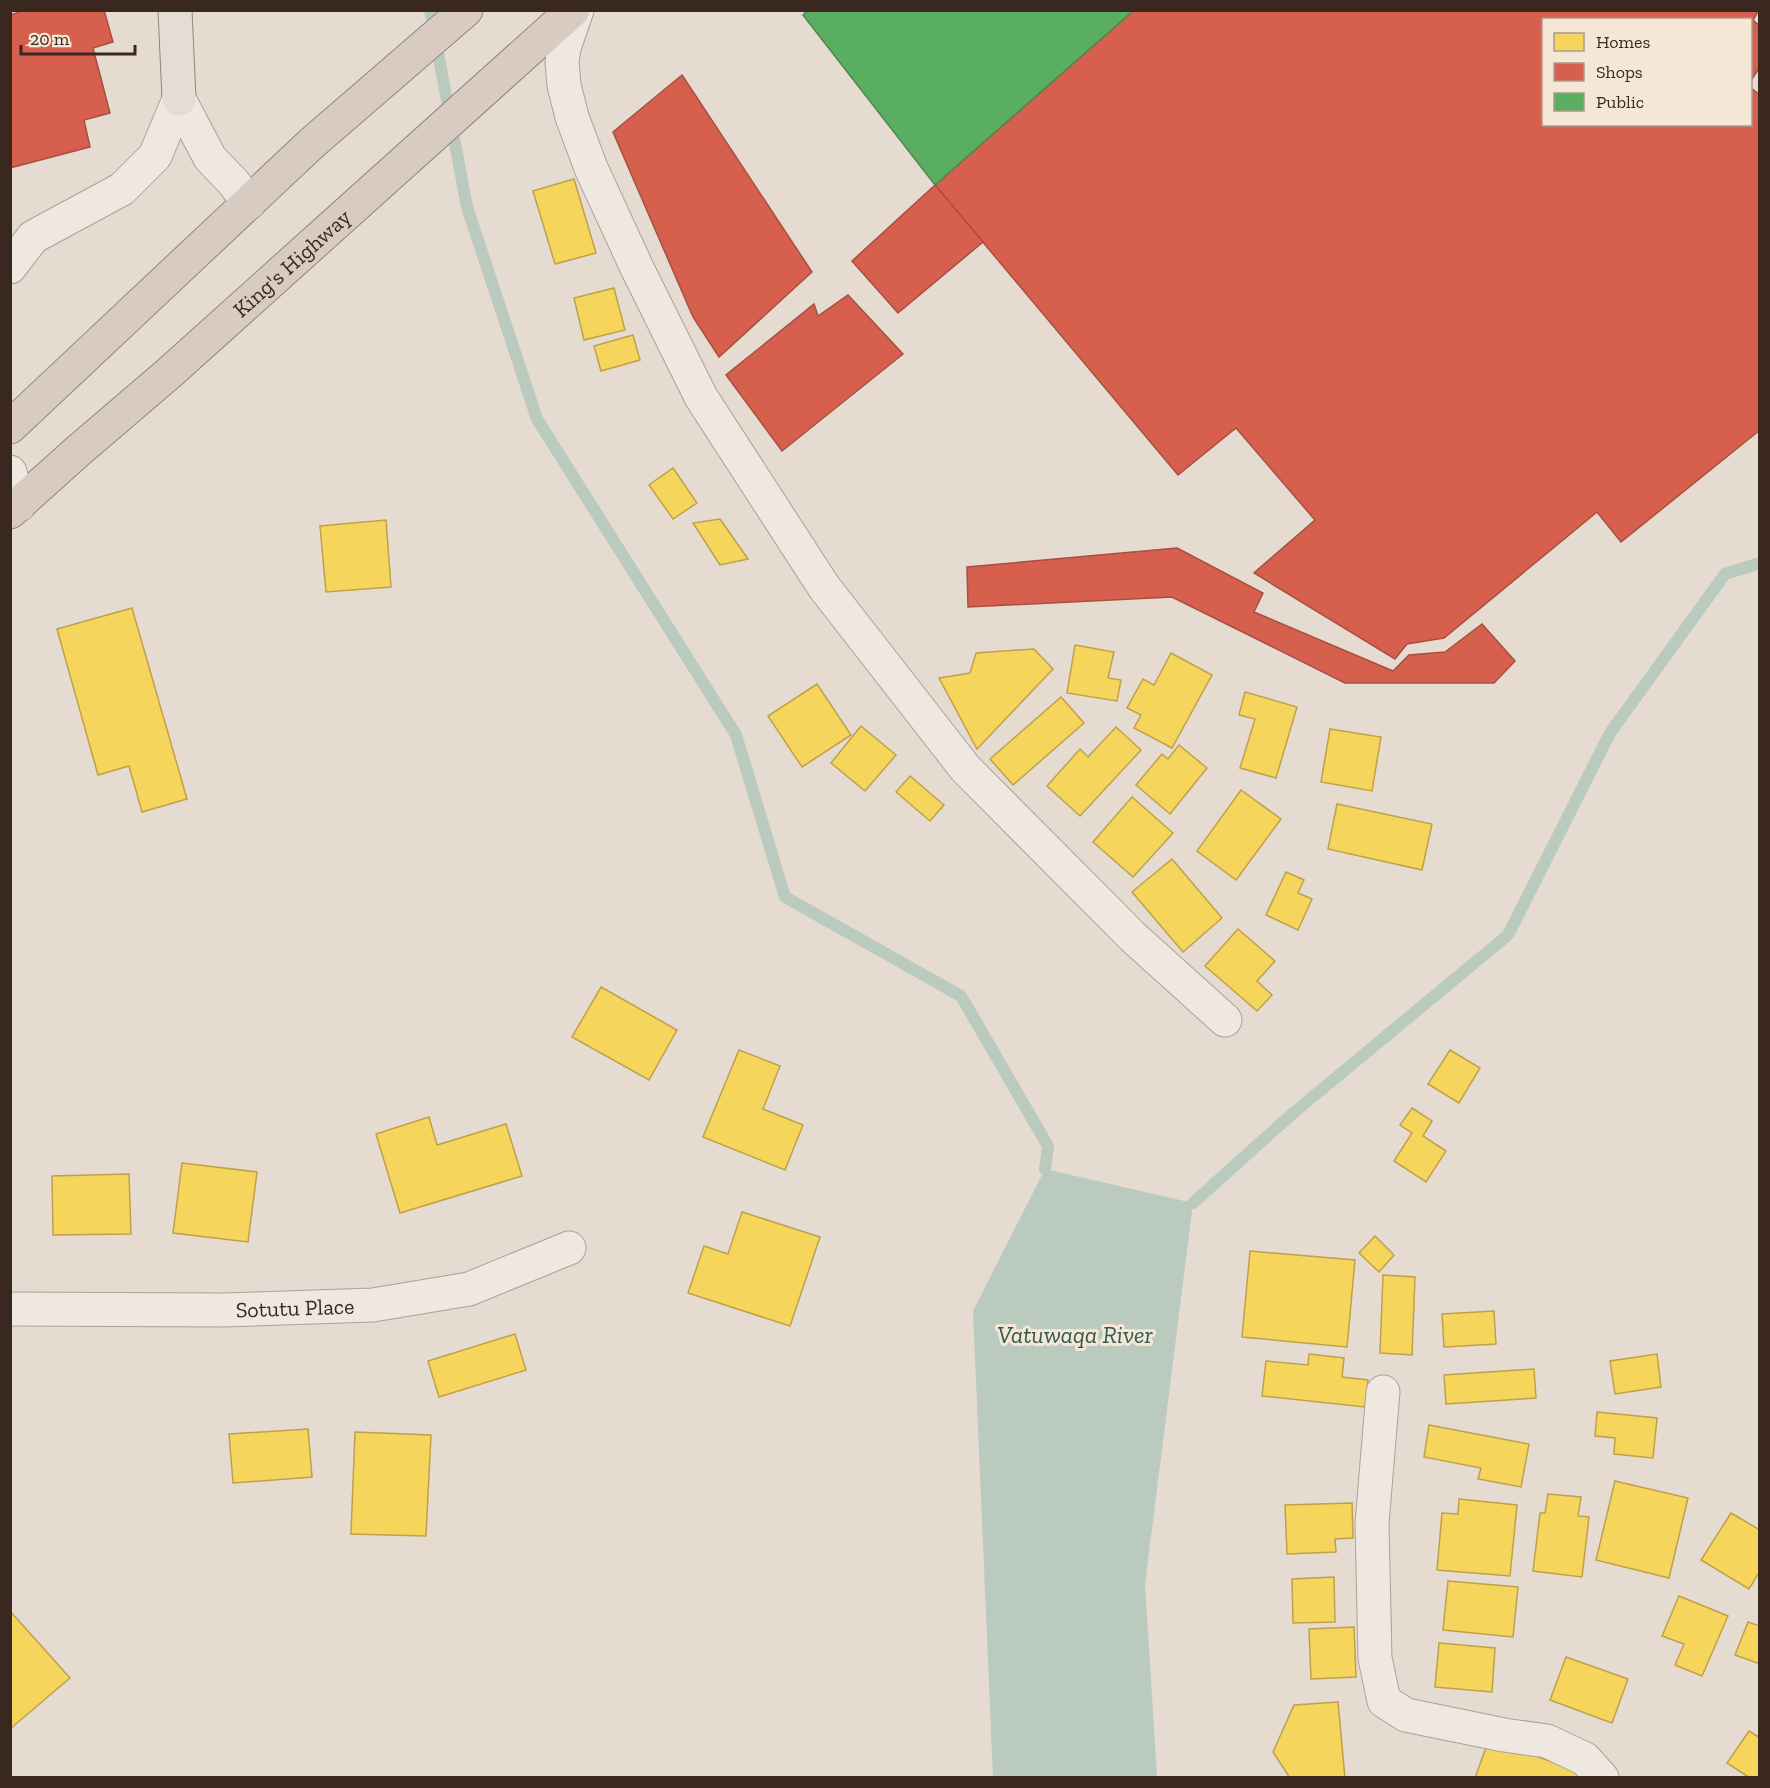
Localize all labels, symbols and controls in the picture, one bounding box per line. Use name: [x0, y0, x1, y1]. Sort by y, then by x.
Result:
scale bar: [21, 18, 135, 56]
legend: [1542, 18, 1752, 126]
text: 20 m: [30, 28, 70, 50]
text: Homes: [1596, 31, 1650, 53]
text: Shops: [1596, 61, 1643, 83]
text: Public: [1596, 91, 1644, 113]
street label: King's Highway: [227, 203, 357, 323]
street label: Sotutu Place: [235, 1292, 355, 1323]
water label: Vatuwaqa River: [997, 1320, 1153, 1349]

